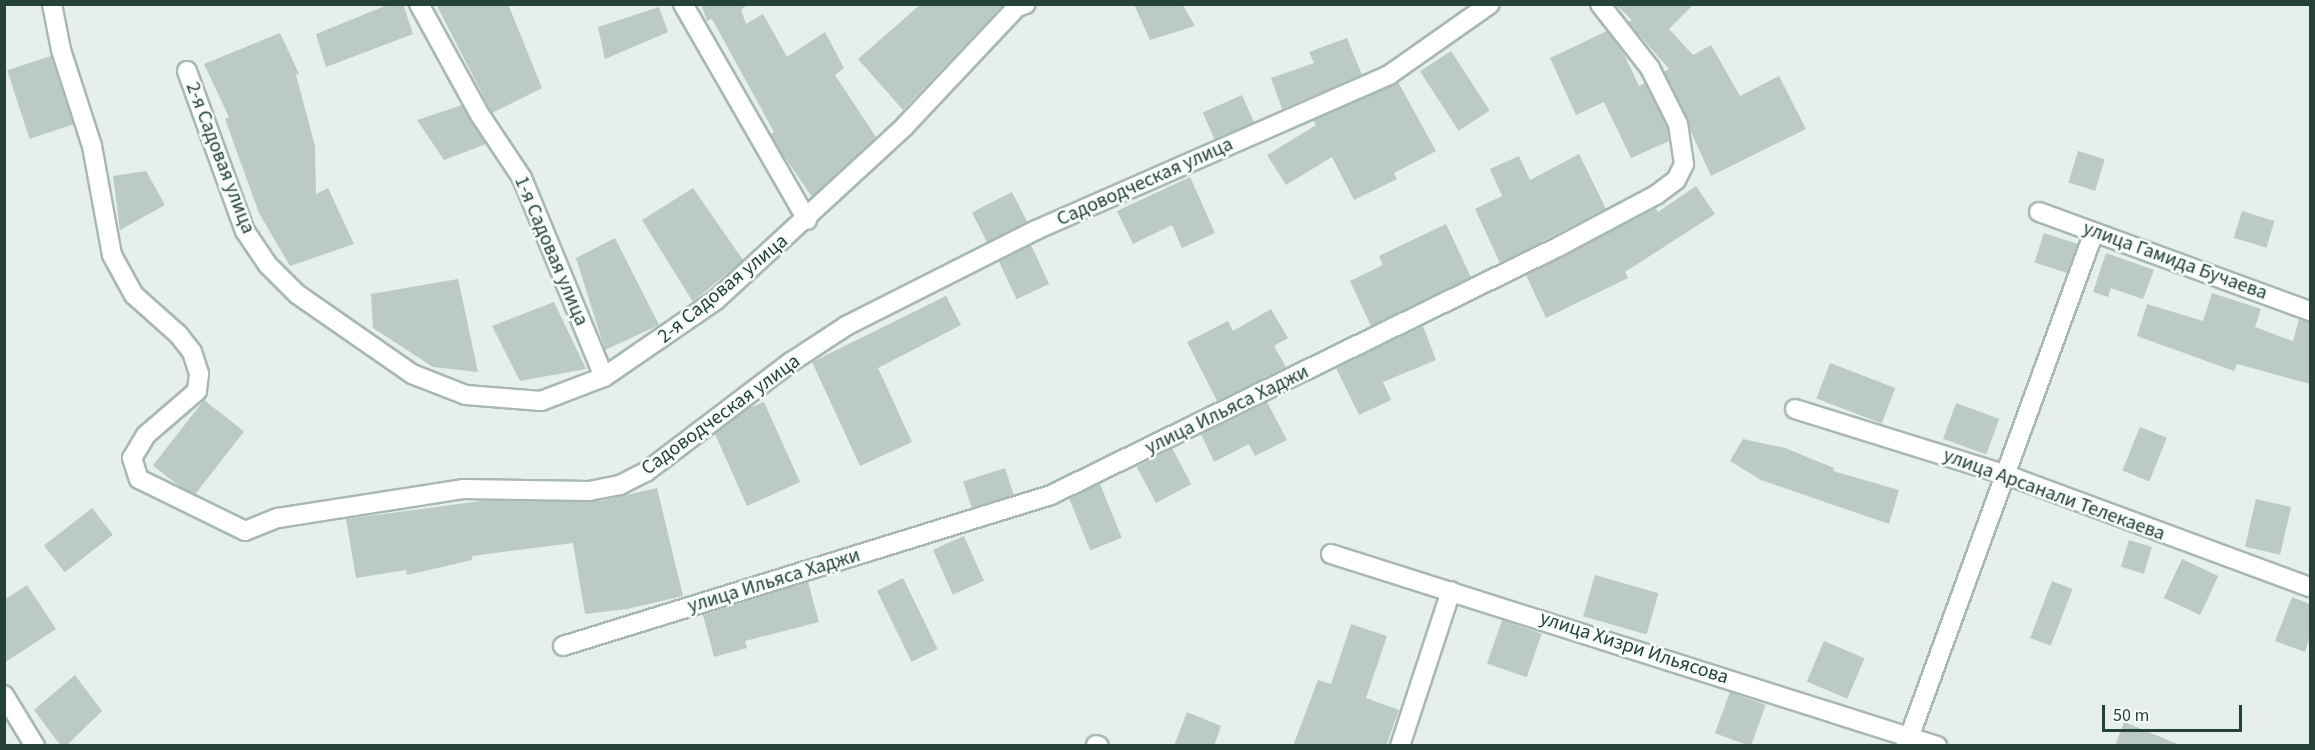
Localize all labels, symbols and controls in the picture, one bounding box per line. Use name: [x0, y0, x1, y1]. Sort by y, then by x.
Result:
street label: 2-я Садовая улица: [180, 79, 260, 237]
street label: Садоводческая улица: [1053, 132, 1237, 232]
street label: 1-я Садовая улица: [509, 173, 593, 329]
street label: улица Гамида Бучаева: [2079, 216, 2271, 306]
street label: 2-я Садовая улица: [653, 229, 793, 349]
street label: Садоводческая улица: [637, 349, 805, 481]
street label: улица Ильяса Хаджи: [1141, 360, 1313, 460]
street label: улица Арсанали Телекаева: [1940, 444, 2168, 546]
street label: улица Ильяса Хаджи: [685, 543, 863, 619]
street label: улица Хизри Ильясова: [1537, 606, 1731, 690]
scale bar: [2105, 693, 2244, 731]
text: 50 m: [2113, 703, 2149, 728]

